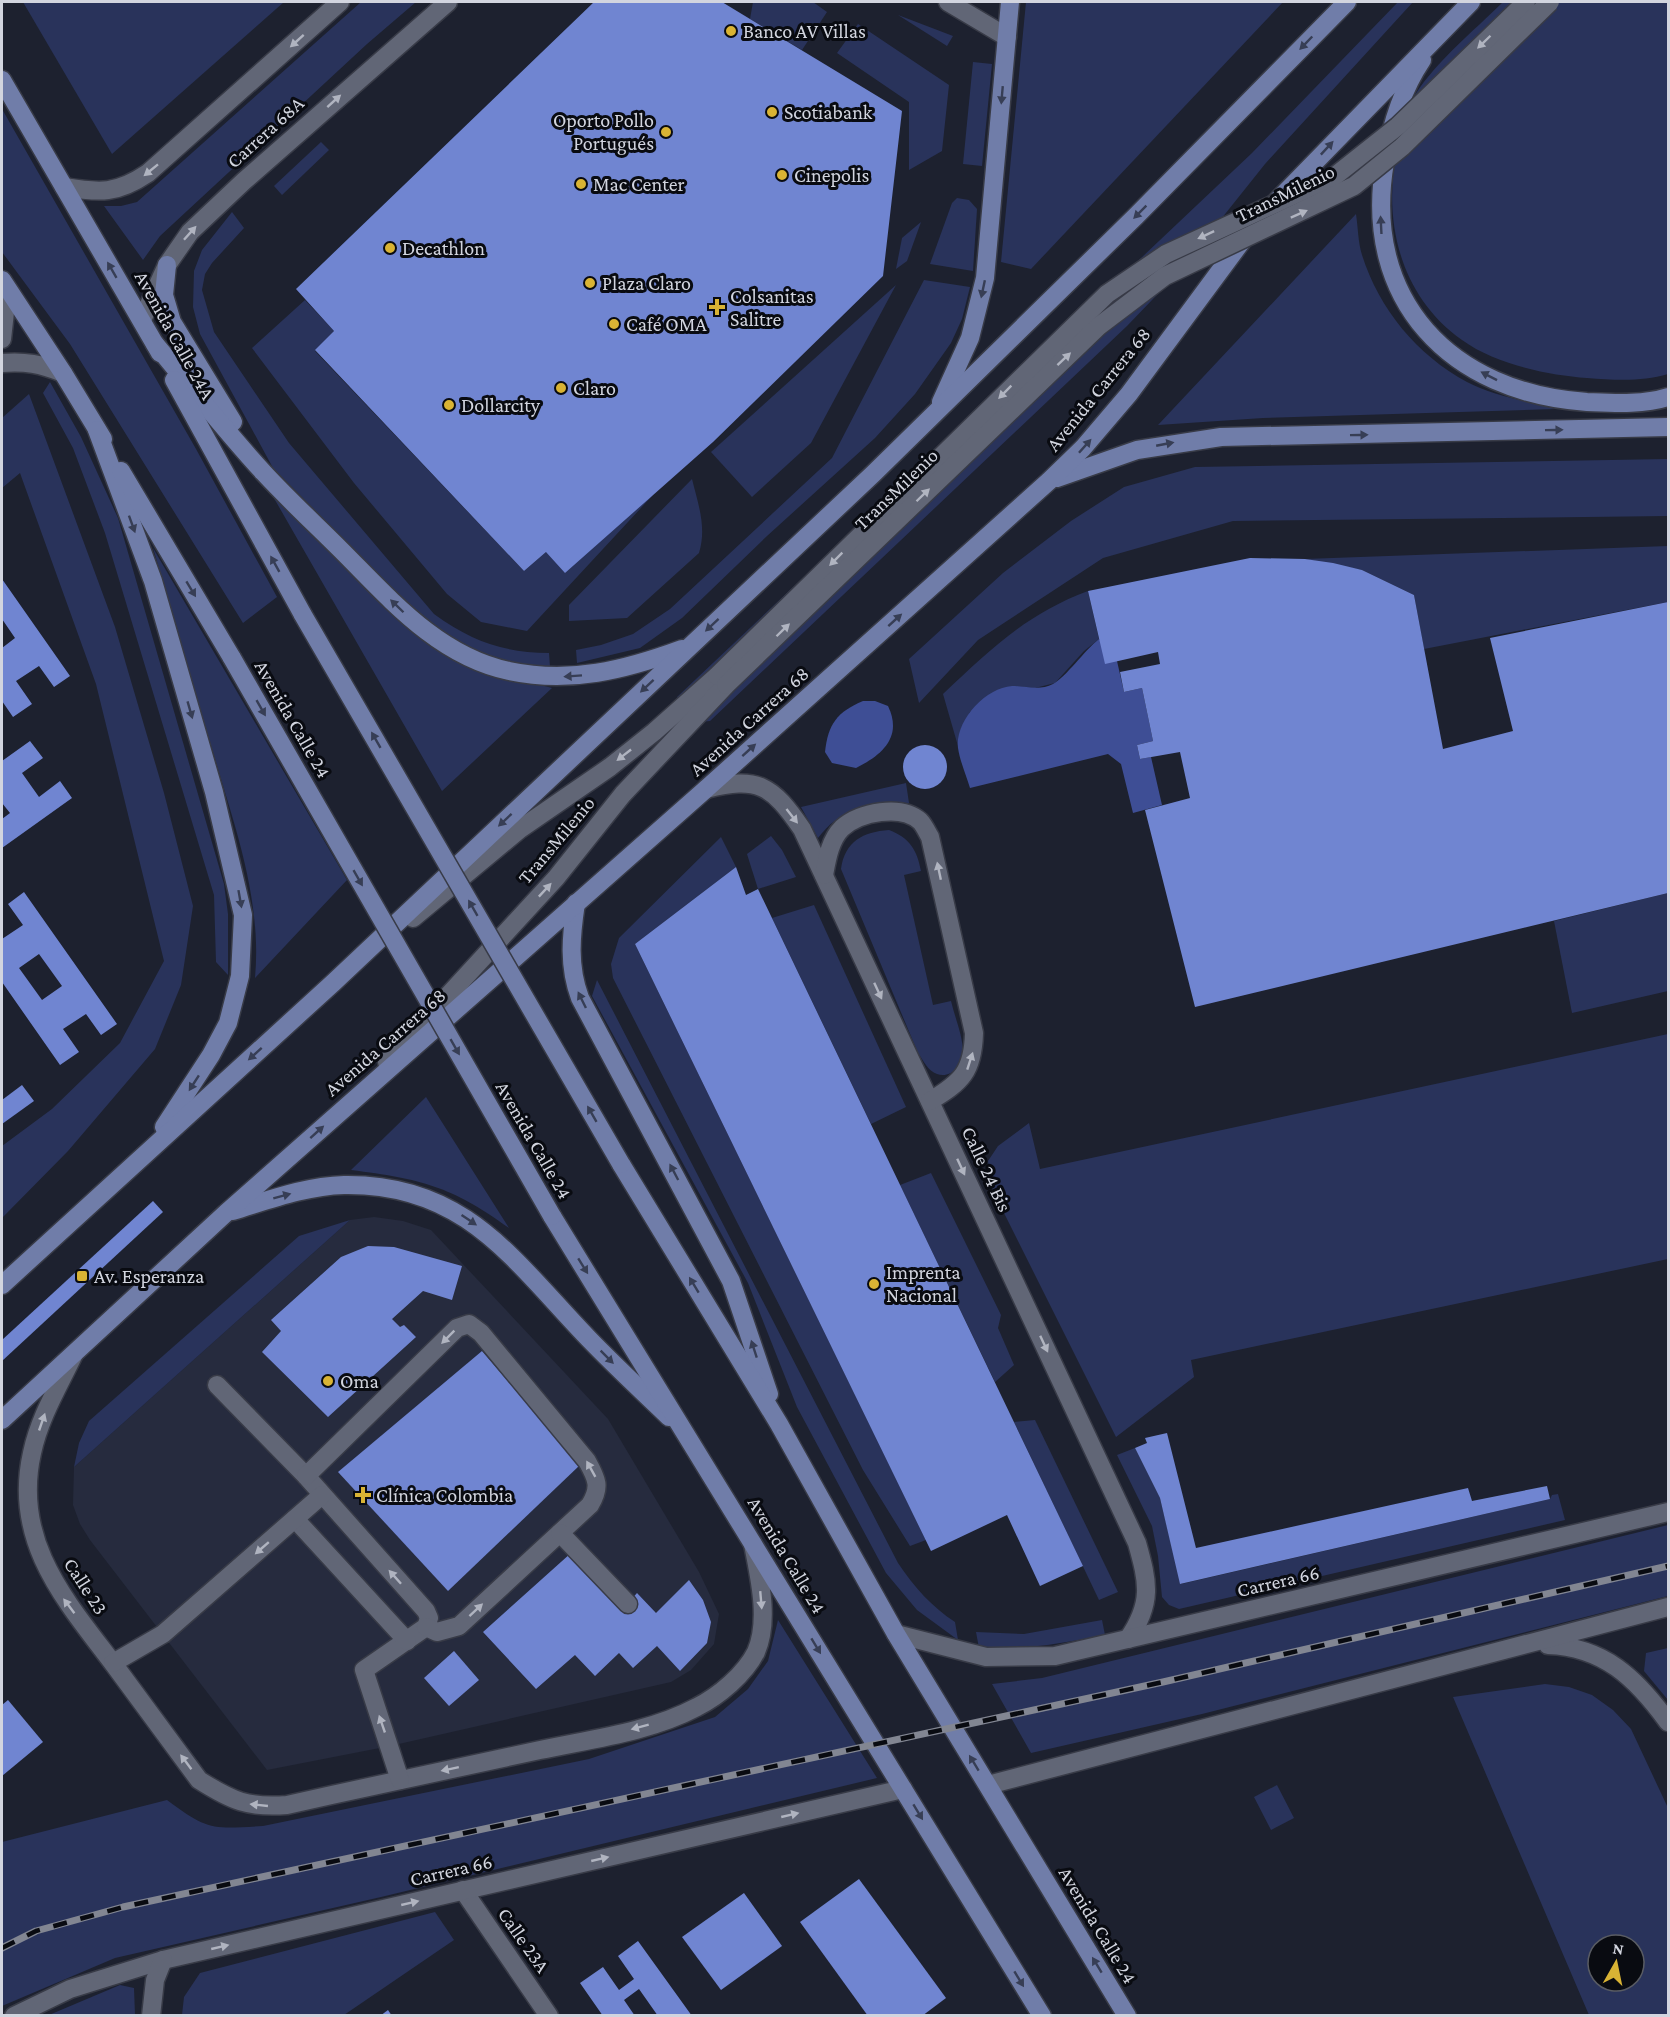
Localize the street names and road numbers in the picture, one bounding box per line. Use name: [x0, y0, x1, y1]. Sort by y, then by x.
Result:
street label: Carrera 68A: [222, 91, 308, 172]
street label: TransMilenio: [1232, 160, 1338, 226]
street label: Avenida Calle 24A: [131, 267, 220, 404]
street label: Avenida Carrera 68: [1041, 323, 1155, 455]
street label: TransMilenio: [850, 444, 942, 534]
street label: Avenida Calle 24: [250, 656, 336, 782]
street label: Avenida Carrera 68: [685, 662, 813, 780]
street label: TransMilenio: [513, 792, 599, 888]
street label: Avenida Carrera 68: [320, 984, 450, 1100]
street label: Avenida Calle 24: [491, 1077, 577, 1203]
street label: Calle 24 Bis: [958, 1123, 1016, 1215]
street label: Avenida Calle 24: [744, 1493, 830, 1617]
street label: Calle 23: [60, 1554, 112, 1618]
street label: Carrera 66: [1235, 1561, 1321, 1601]
street label: Carrera 66: [408, 1850, 494, 1890]
street label: Avenida Calle 24: [1055, 1863, 1141, 1987]
street label: Calle 23A: [494, 1903, 555, 1977]

